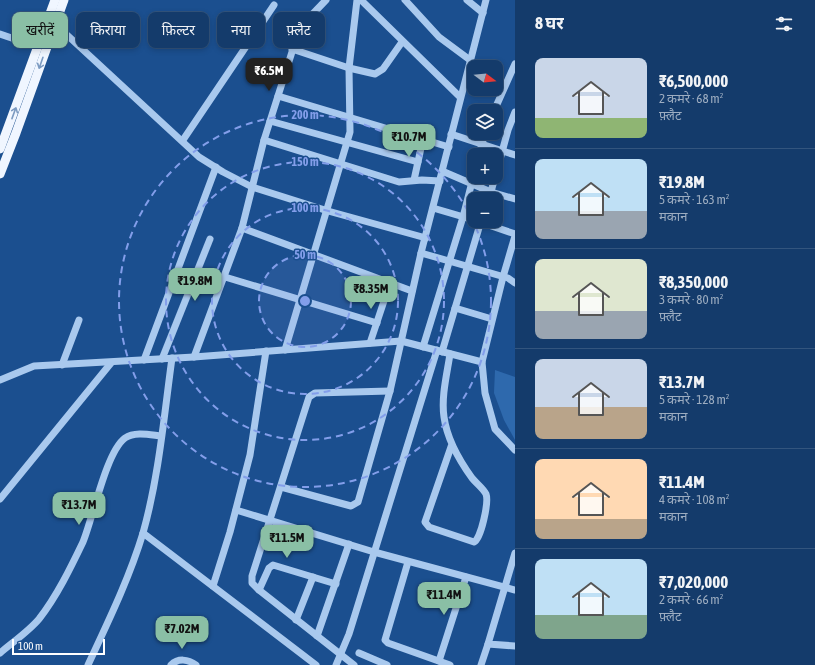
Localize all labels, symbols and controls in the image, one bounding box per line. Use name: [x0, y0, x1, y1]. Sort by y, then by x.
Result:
chip: खरीदें: [12, 12, 68, 48]
chip: किराया: [76, 12, 140, 48]
chip: फ़िल्टर: [148, 12, 209, 48]
chip: नया: [217, 12, 265, 48]
chip: फ़्लैट: [273, 12, 325, 48]
text: 8 घर: [535, 13, 564, 33]
icon: filters: [773, 13, 795, 35]
one-way arrow: [37, 56, 44, 69]
pin: ₹6.5M: [241, 58, 297, 92]
north arrow: [467, 60, 503, 96]
map controls: [467, 60, 503, 228]
text: ₹6.5M: [255, 63, 283, 78]
text: ₹6,500,000: [659, 71, 728, 91]
icon: home: [567, 74, 615, 122]
text: 2 कमरे · 68 m²: [659, 91, 723, 106]
button: layers: [467, 104, 503, 140]
one-way arrow: [10, 107, 18, 119]
text: 200 m: [291, 108, 319, 122]
text: फ़्लैट: [659, 108, 682, 123]
pin: ₹10.7M: [376, 124, 442, 158]
text: ₹10.7M: [392, 129, 426, 144]
button: +: [467, 148, 503, 184]
text: 150 m: [291, 155, 319, 169]
text: ₹19.8M: [659, 172, 705, 192]
icon: home: [567, 175, 615, 223]
button: −: [467, 192, 503, 228]
text: 5 कमरे · 163 m²: [659, 192, 729, 207]
text: 100 m: [291, 201, 319, 215]
text: मकान: [659, 209, 687, 224]
text: 50 m: [294, 248, 316, 262]
pin: ₹19.8M: [162, 268, 228, 302]
text: ₹8,350,000: [659, 272, 728, 292]
text: ₹19.8M: [178, 273, 212, 288]
icon: home: [567, 275, 615, 323]
pin: ₹8.35M: [338, 276, 404, 310]
text: ₹8.35M: [354, 281, 388, 296]
text: 3 कमरे · 80 m²: [659, 292, 723, 307]
centre of rings: [298, 294, 312, 308]
text: फ़्लैट: [659, 309, 682, 324]
text: ₹13.7M: [659, 372, 705, 392]
icon: home: [567, 375, 615, 423]
text: 5 कमरे · 128 m²: [659, 392, 729, 407]
text: मकान: [659, 409, 687, 424]
text: ₹11.4M: [659, 472, 705, 492]
icon: home: [567, 475, 615, 523]
pin: ₹13.7M: [46, 492, 112, 526]
text: 4 कमरे · 108 m²: [659, 492, 729, 507]
text: ₹13.7M: [62, 497, 96, 512]
text: मकान: [659, 509, 687, 524]
pin: ₹11.5M: [254, 525, 320, 559]
text: ₹11.5M: [270, 530, 304, 545]
text: ₹7,020,000: [659, 572, 728, 592]
icon: home: [567, 575, 615, 623]
pin: ₹11.4M: [411, 582, 477, 616]
text: ₹11.4M: [427, 587, 461, 602]
text: 2 कमरे · 66 m²: [659, 592, 723, 607]
text: फ़्लैट: [659, 609, 682, 624]
pin: ₹7.02M: [149, 616, 215, 650]
text: ₹7.02M: [165, 621, 199, 636]
scale bar: [12, 637, 105, 656]
text: 100 m: [18, 640, 43, 652]

